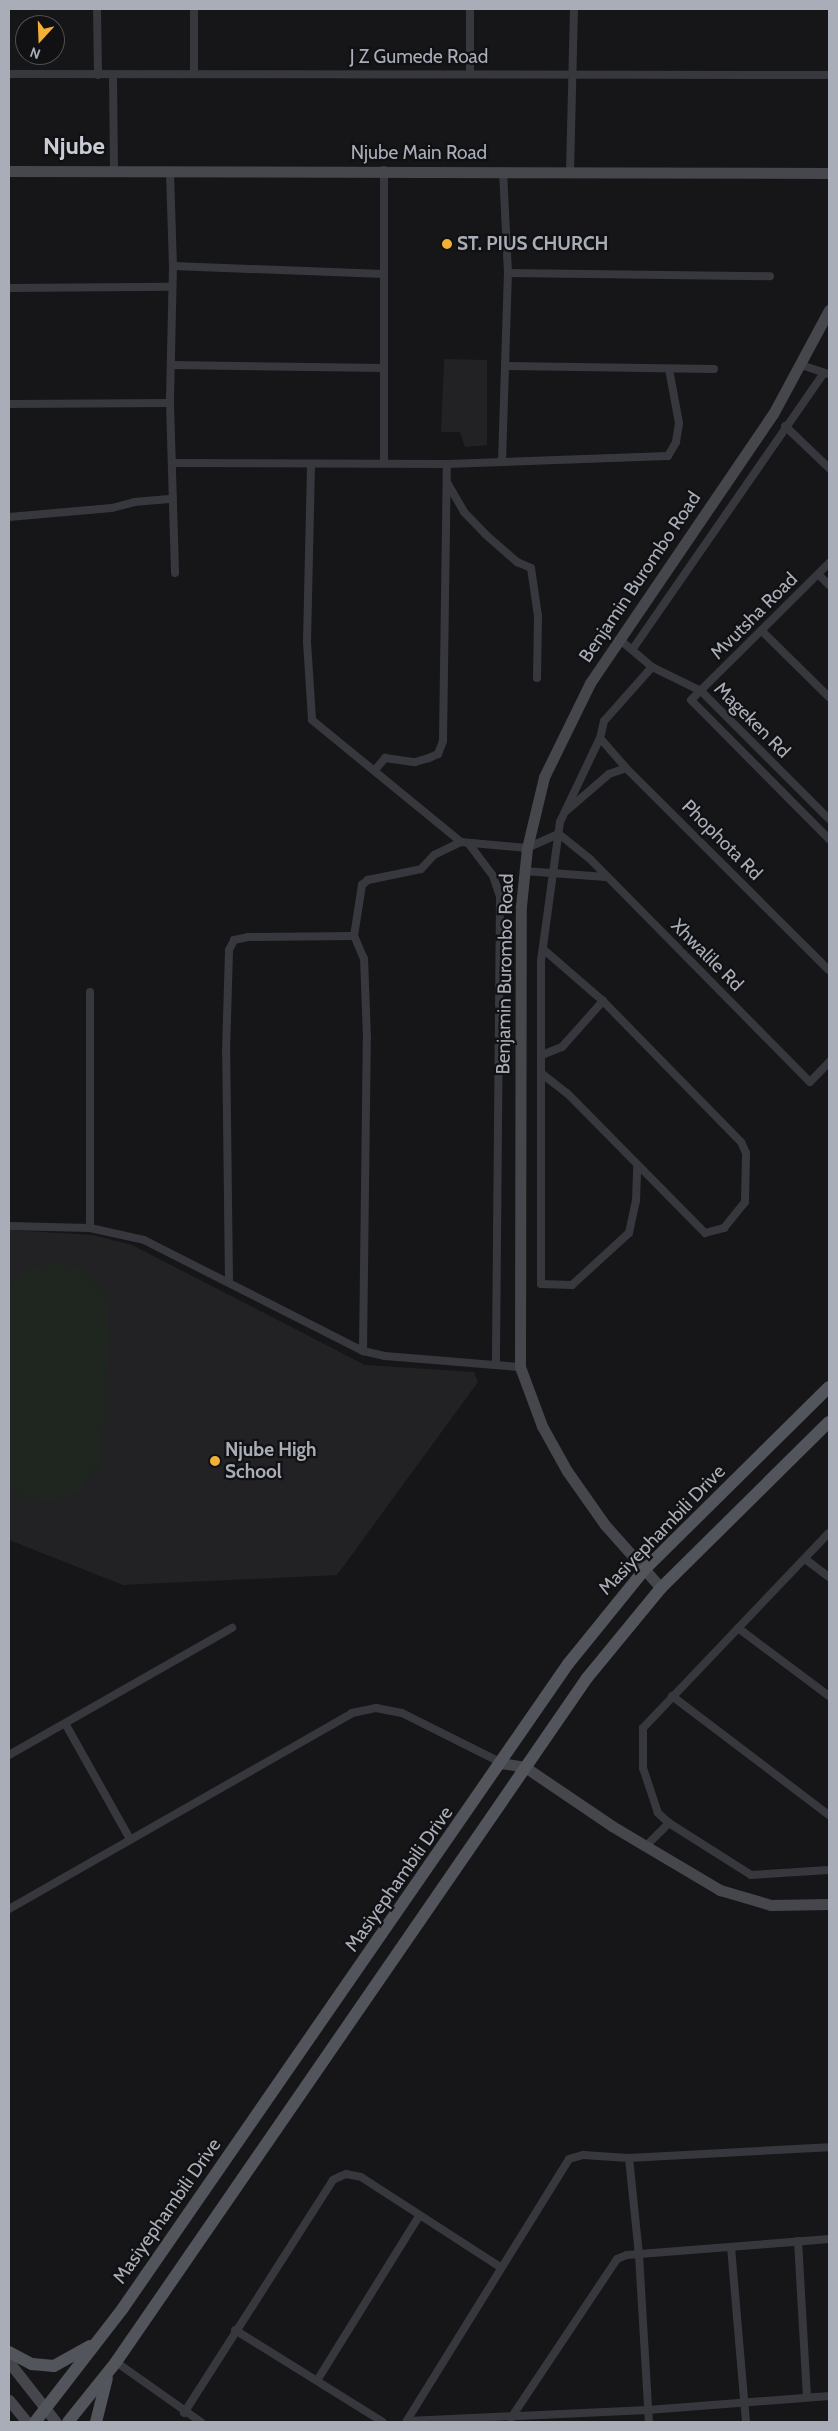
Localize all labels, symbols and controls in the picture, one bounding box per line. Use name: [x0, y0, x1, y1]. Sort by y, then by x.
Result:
north arrow: [15, 15, 65, 65]
text: N: [27, 43, 43, 63]
street label: J Z Gumede Road: [350, 46, 488, 68]
district label: Njube: [43, 132, 105, 160]
street label: Njube Main Road: [351, 142, 487, 164]
place label: ST. PIUS CHURCH: [457, 233, 608, 255]
marker: ST. PIUS CHURCH: [441, 238, 453, 250]
street label: Benjamin Burombo Road: [574, 487, 706, 667]
street label: Mvutsha Road: [706, 568, 802, 664]
street label: Mageken Rd: [709, 677, 795, 763]
street label: Phophota Rd: [677, 795, 767, 885]
street label: Benjamin Burombo Road: [492, 873, 518, 1075]
street label: Xhwalile Rd: [666, 914, 748, 996]
place label: Njube High School: [225, 1439, 316, 1483]
marker: Njube High School: [209, 1455, 221, 1467]
street label: Masiyephambili Drive: [594, 1460, 730, 1600]
street label: Masiyephambili Drive: [340, 1802, 458, 1956]
street label: Masiyephambili Drive: [108, 2134, 226, 2288]

